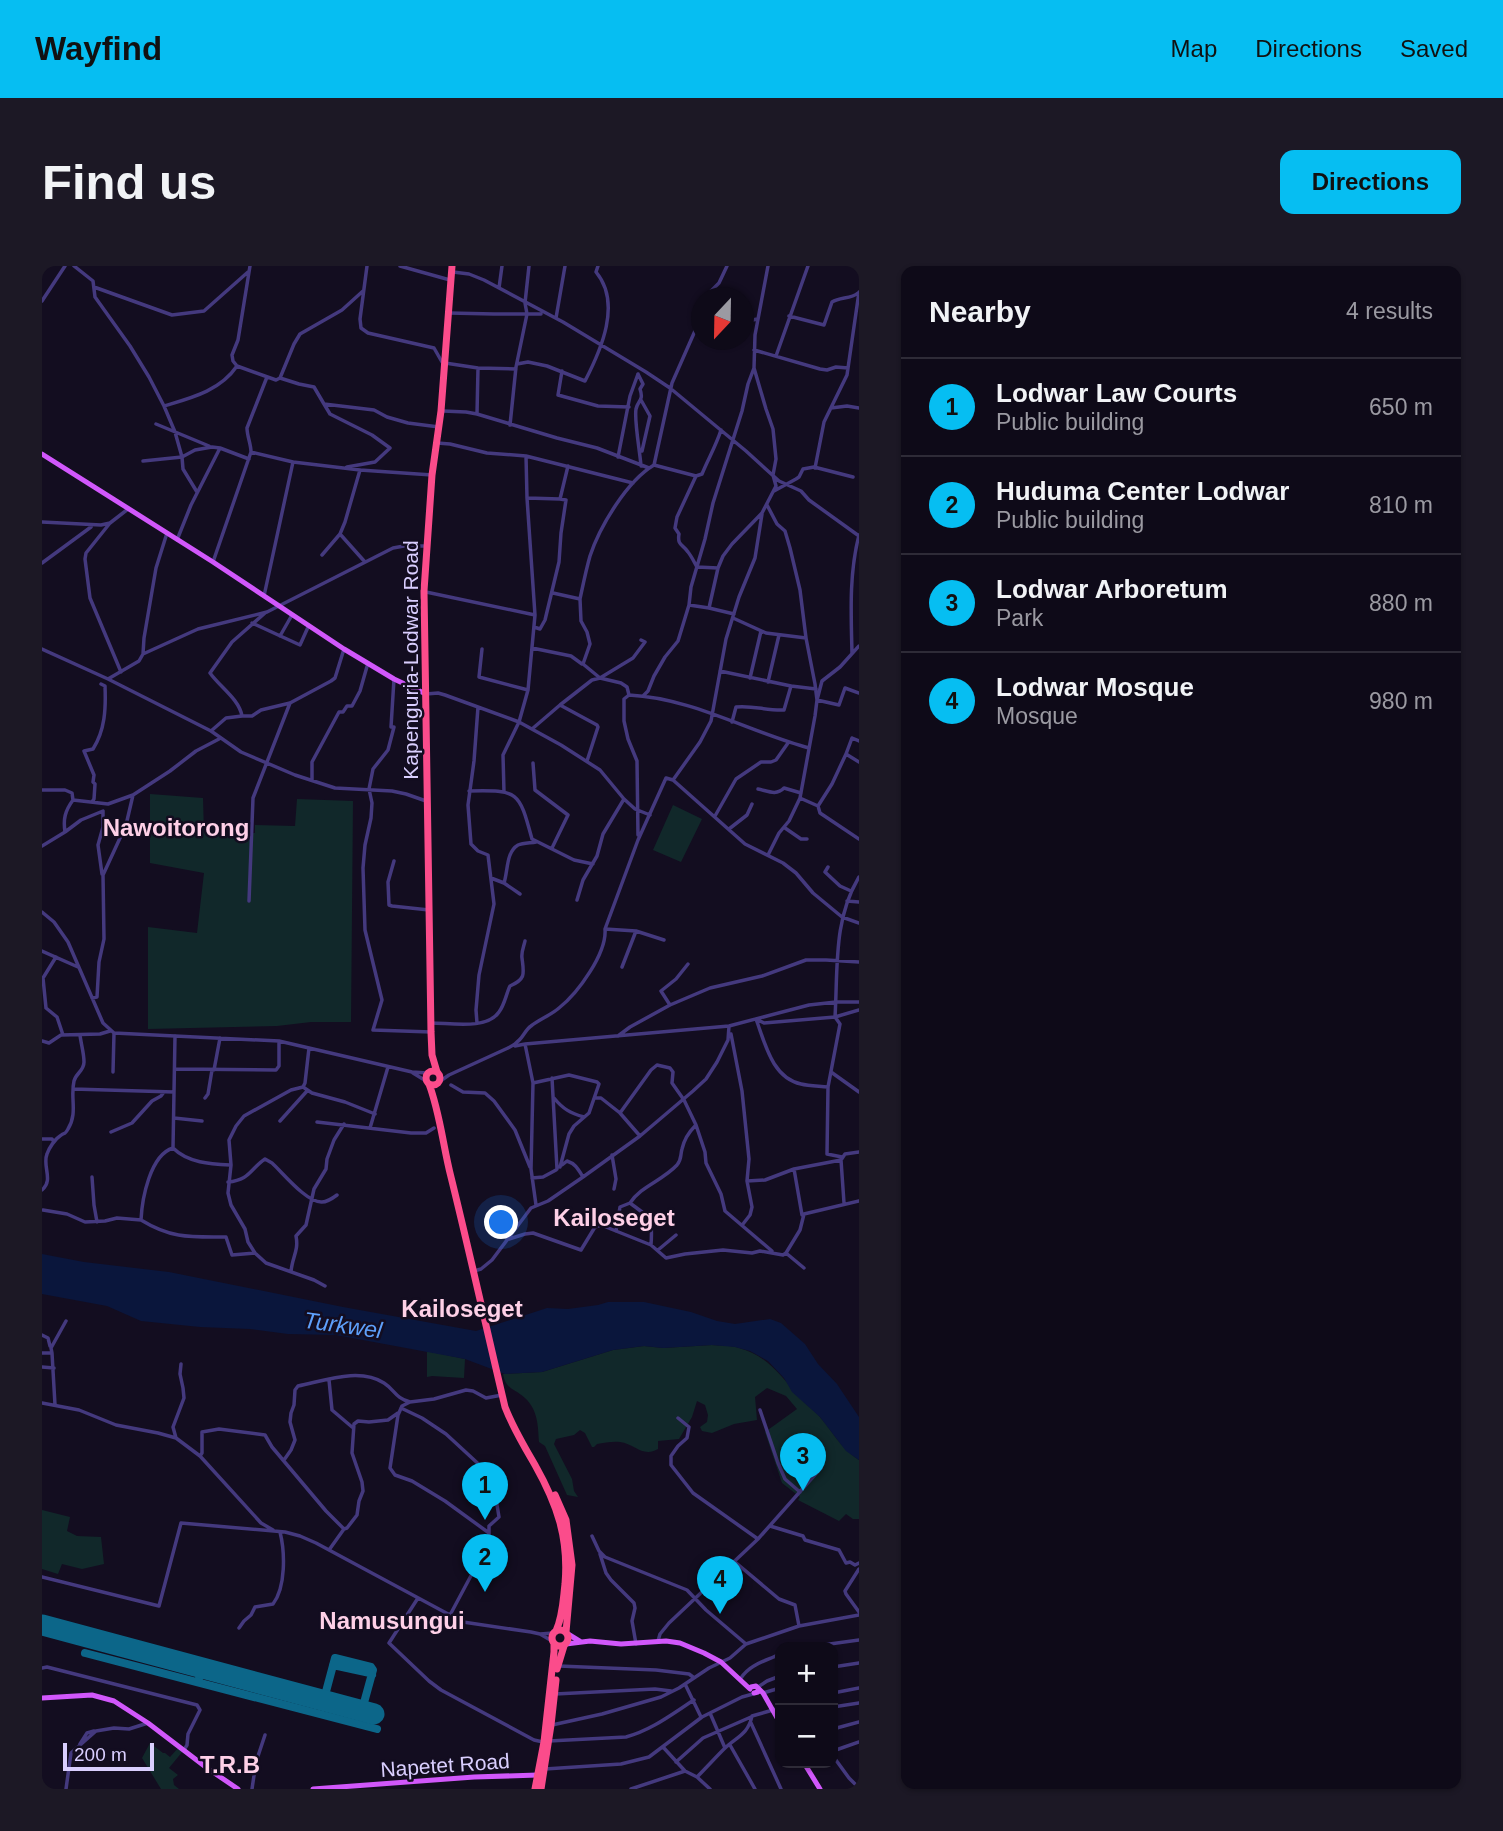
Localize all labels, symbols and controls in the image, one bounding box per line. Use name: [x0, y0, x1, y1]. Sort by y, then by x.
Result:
text: Wayfind: [35, 30, 162, 67]
text: Map: [1171, 35, 1217, 62]
text: Directions: [1255, 35, 1362, 62]
text: Saved: [1400, 35, 1468, 62]
button: Directions: [1280, 150, 1461, 214]
text: Find us: [42, 155, 216, 209]
north arrow: [691, 287, 754, 350]
text: Nearby: [929, 295, 1031, 328]
text: 4 results: [1346, 298, 1433, 324]
text: Lodwar Law Courts: [996, 378, 1237, 408]
text: 1: [946, 394, 958, 420]
text: 650 m: [1369, 394, 1433, 420]
text: Public building: [996, 409, 1144, 435]
text: Huduma Center Lodwar: [996, 476, 1289, 506]
text: 2: [946, 492, 958, 518]
text: 810 m: [1369, 492, 1433, 518]
text: Public building: [996, 507, 1144, 533]
street label: Kapenguria-Lodwar Road: [399, 540, 422, 780]
text: Lodwar Arboretum: [996, 574, 1228, 604]
text: 3: [946, 590, 958, 616]
text: 880 m: [1369, 590, 1433, 616]
text: Park: [996, 605, 1043, 631]
text: Lodwar Mosque: [996, 672, 1194, 702]
text: 4: [946, 688, 958, 714]
text: 980 m: [1369, 688, 1433, 714]
text: Mosque: [996, 703, 1078, 729]
district label: Nawoitorong: [103, 814, 249, 841]
district label: Kailoseget: [553, 1204, 675, 1231]
your location: [484, 1205, 518, 1239]
district label: Kailoseget: [401, 1295, 523, 1322]
water label: Turkwel: [302, 1307, 385, 1343]
pin: 3: [780, 1433, 826, 1491]
pin: 1: [462, 1462, 508, 1520]
pin: 2: [462, 1534, 508, 1592]
pin: 4: [697, 1556, 743, 1614]
district label: Namusungui: [319, 1607, 465, 1634]
map controls: [775, 1642, 838, 1768]
button: +: [775, 1642, 838, 1705]
button: −: [775, 1705, 838, 1768]
scale bar: [63, 1740, 154, 1772]
text: 200 m: [74, 1744, 127, 1765]
street label: Napetet Road: [380, 1749, 510, 1781]
district label: T.R.B: [200, 1751, 260, 1778]

